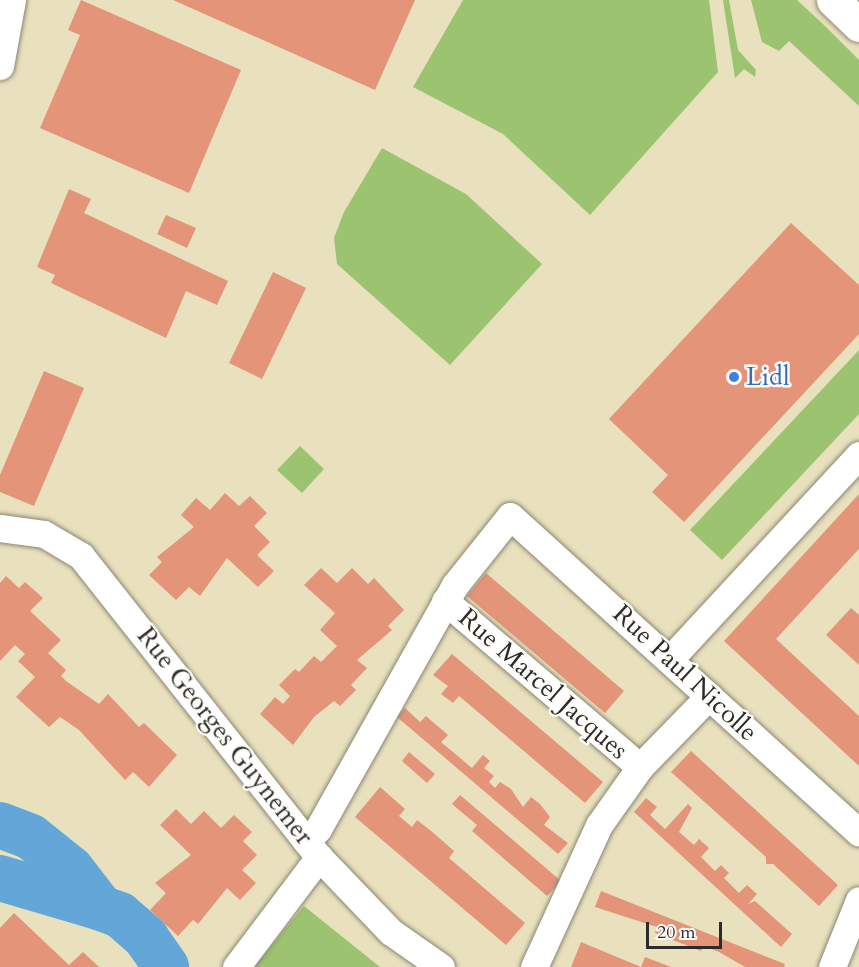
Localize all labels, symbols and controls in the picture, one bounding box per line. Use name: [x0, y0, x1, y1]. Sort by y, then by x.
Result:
place label: Lidl: [746, 361, 789, 393]
marker: Lidl: [727, 370, 741, 384]
street label: Rue Paul Nicolle: [606, 598, 764, 748]
street label: Rue Marcel Jacques: [452, 602, 634, 766]
street label: Rue Georges Guynemer: [130, 621, 320, 851]
scale bar: [649, 910, 726, 948]
text: 20 m: [657, 920, 696, 945]

